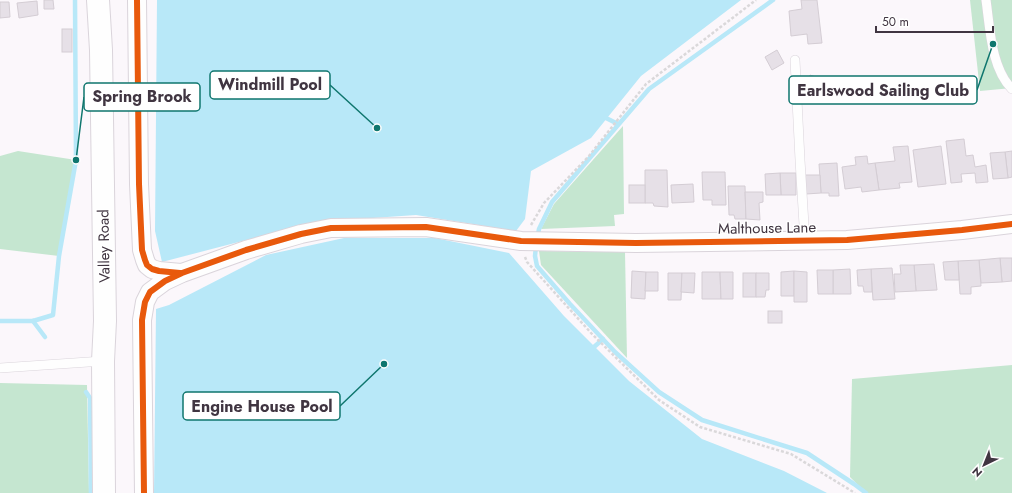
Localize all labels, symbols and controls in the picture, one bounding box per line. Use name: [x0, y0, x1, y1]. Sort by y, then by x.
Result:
scale bar: [876, 8, 993, 34]
text: 50 m: [882, 13, 909, 31]
callout: Windmill Pool: [210, 71, 330, 99]
text: Windmill Pool: [218, 73, 322, 96]
callout: Earlswood Sailing Club: [789, 76, 977, 104]
text: Earlswood Sailing Club: [797, 79, 969, 102]
callout: Spring Brook: [84, 83, 200, 111]
text: Spring Brook: [92, 85, 193, 108]
street label: Valley Road: [92, 209, 116, 283]
street label: Malthouse Lane: [718, 216, 817, 240]
callout: Engine House Pool: [183, 392, 340, 420]
text: Engine House Pool: [191, 395, 333, 418]
north arrow: [964, 445, 1004, 485]
text: N: [969, 463, 986, 481]

